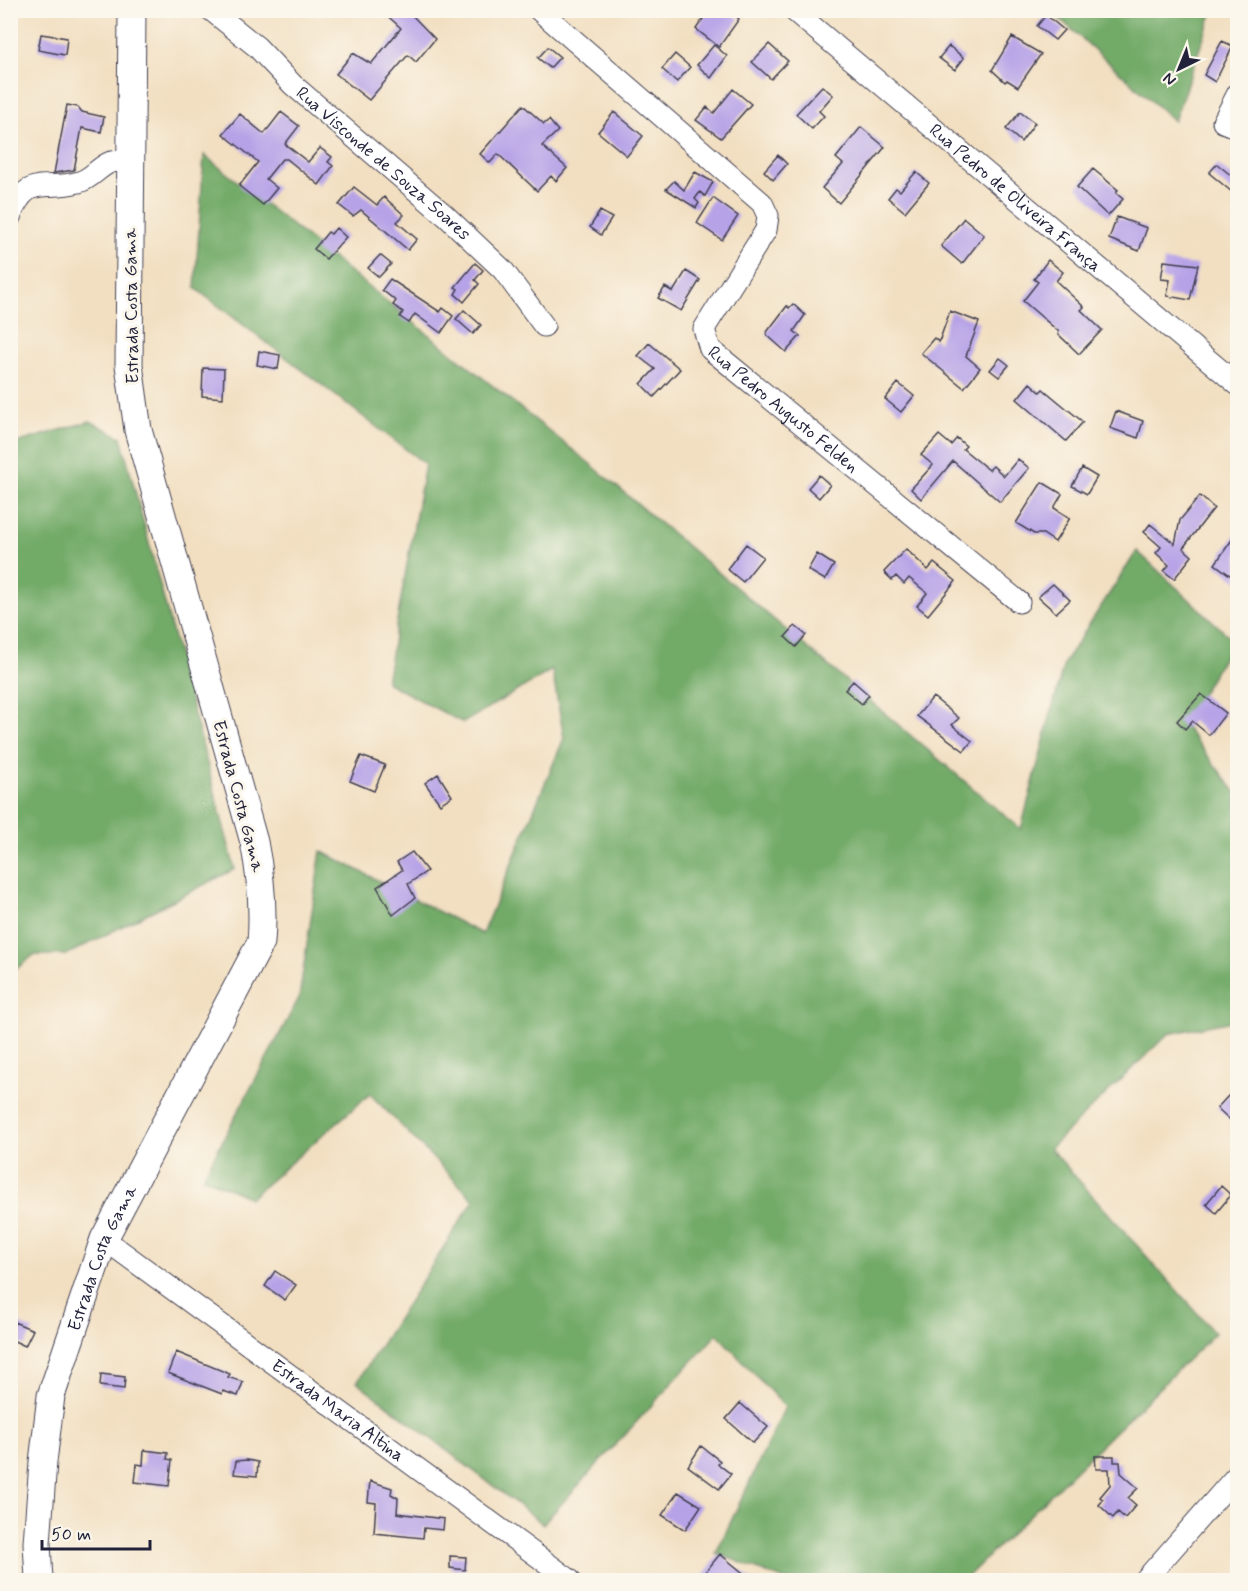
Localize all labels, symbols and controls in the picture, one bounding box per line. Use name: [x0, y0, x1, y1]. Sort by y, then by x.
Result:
north arrow: [1149, 39, 1209, 99]
text: N: [1159, 68, 1181, 90]
street label: Rua Visconde de Souza Soares: [290, 82, 475, 246]
street label: Rua Pedro de Oliveira França: [924, 119, 1106, 278]
street label: Estrada Costa Gama: [119, 228, 145, 384]
street label: Rua Pedro Augusto Felden: [702, 341, 863, 479]
street label: Estrada Costa Gama: [206, 718, 270, 875]
street label: Estrada Costa Gama: [63, 1181, 143, 1335]
street label: Estrada Maria Altina: [266, 1354, 409, 1468]
scale bar: [42, 1513, 150, 1551]
text: 50 m: [51, 1523, 91, 1547]

